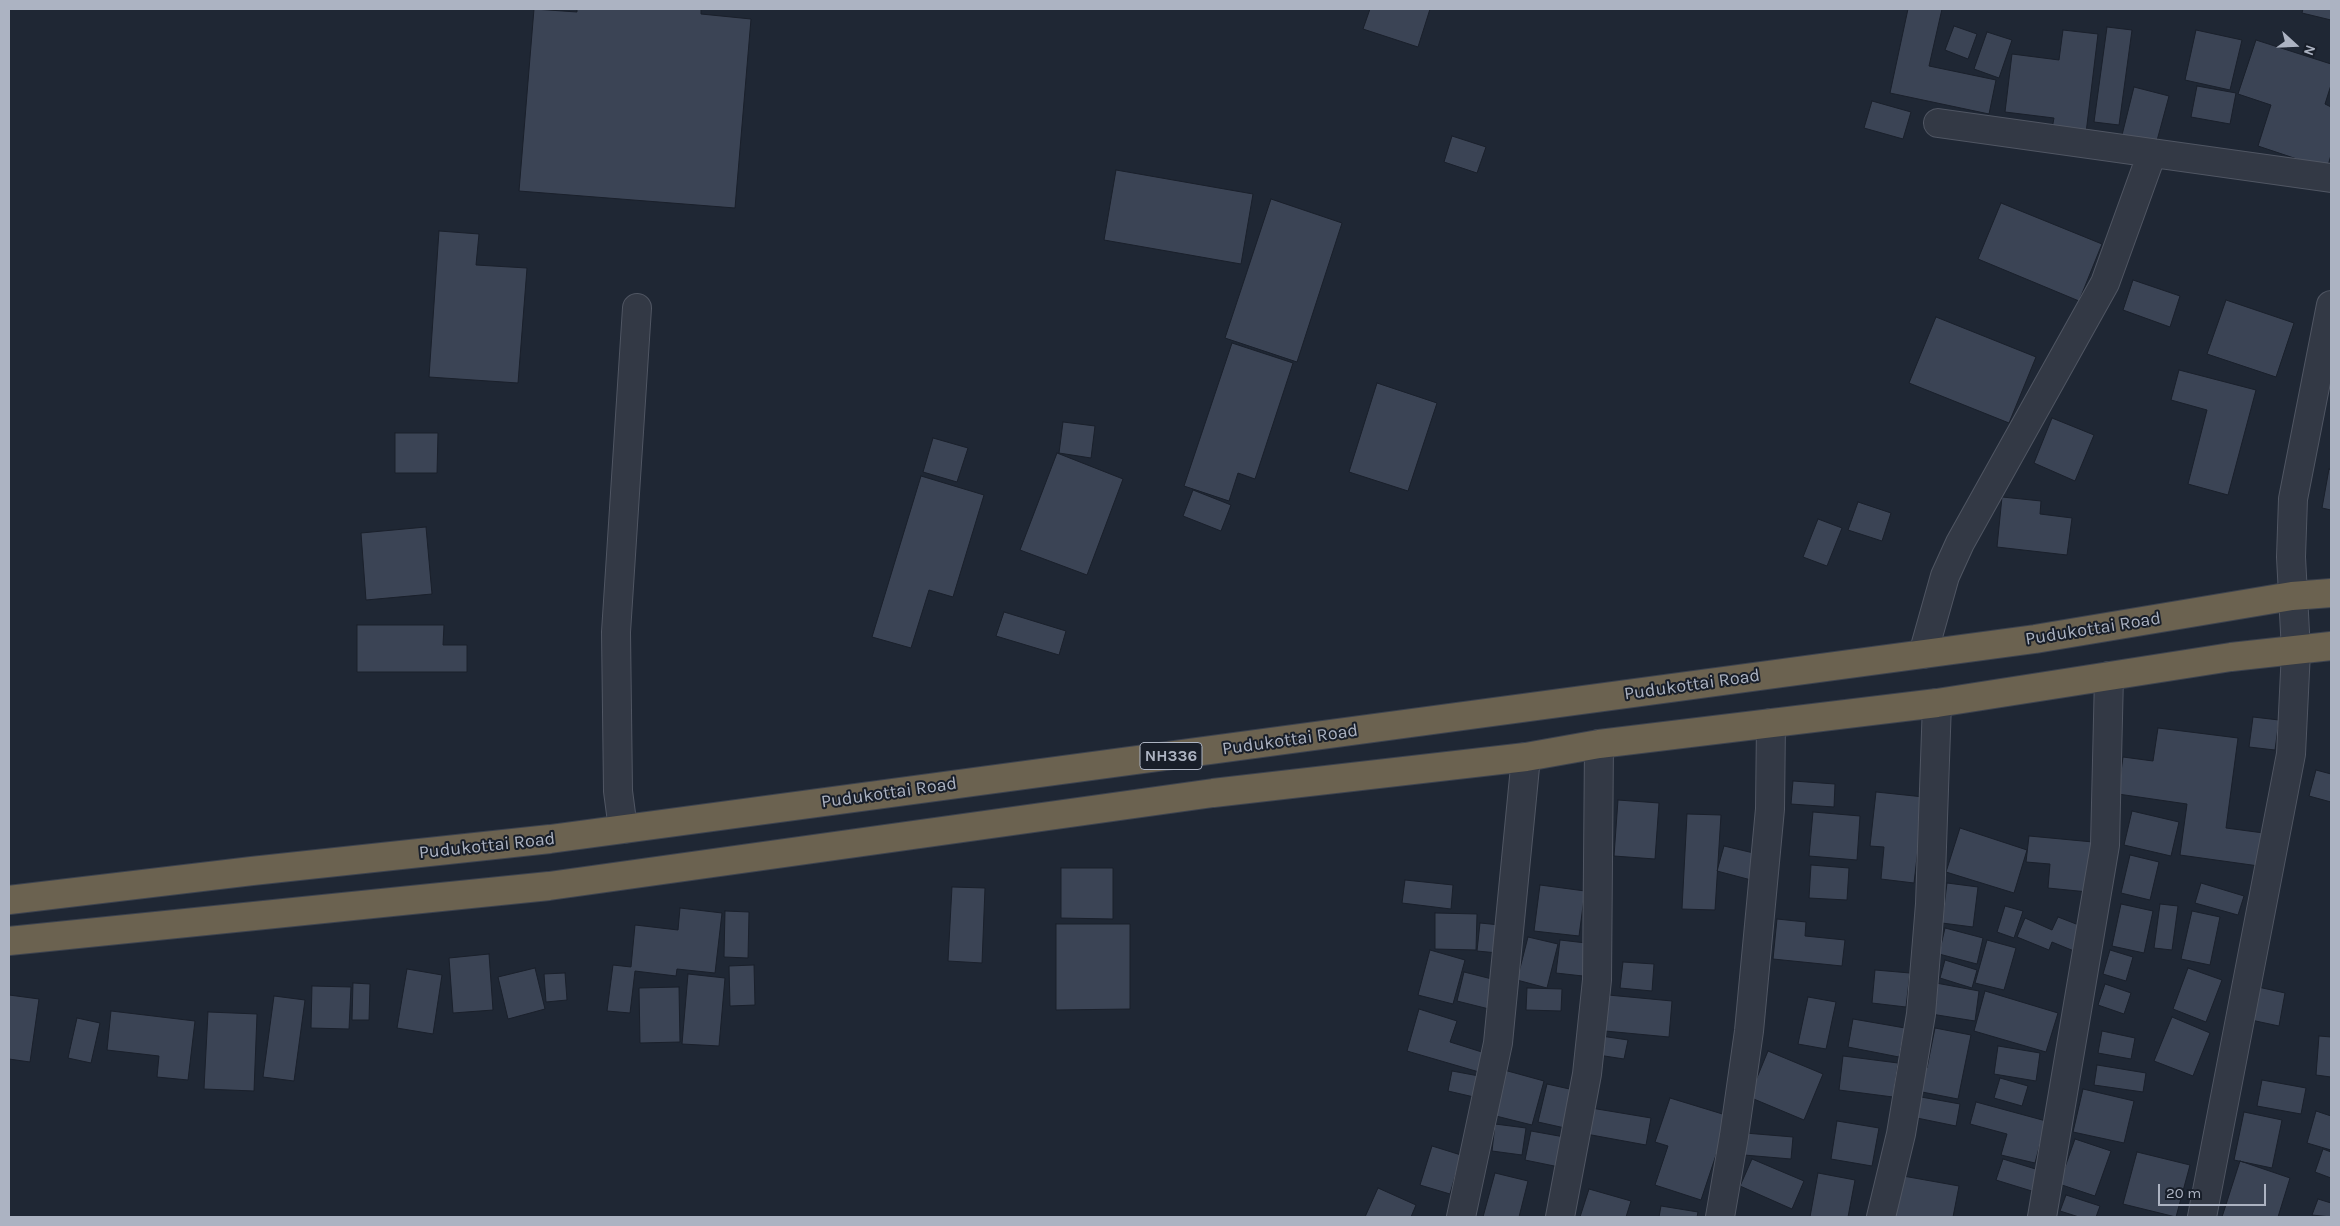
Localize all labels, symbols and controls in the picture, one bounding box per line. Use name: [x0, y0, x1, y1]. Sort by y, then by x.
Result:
north arrow: [2270, 20, 2320, 70]
text: N: [2300, 43, 2319, 58]
street label: Pudukottai Road: [2024, 608, 2162, 650]
street label: Pudukottai Road: [1623, 665, 1761, 705]
street label: Pudukottai Road: [1221, 720, 1359, 760]
road number: NH336: [1140, 742, 1202, 769]
street label: Pudukottai Road: [820, 773, 958, 813]
street label: Pudukottai Road: [418, 828, 556, 864]
scale bar: [2160, 1174, 2268, 1206]
text: 20 m: [2166, 1184, 2201, 1202]

